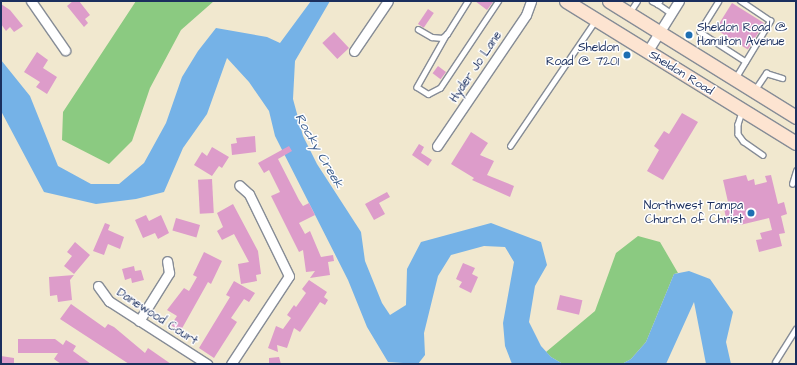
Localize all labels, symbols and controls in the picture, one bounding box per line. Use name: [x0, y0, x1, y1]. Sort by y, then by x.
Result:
place label: Sheldon Road @ Hamilton Avenue: [697, 21, 788, 49]
street label: Hyder Jo Lane: [447, 29, 505, 105]
marker: Sheldon Road @ Hamilton Avenue: [684, 30, 694, 40]
place label: Sheldon Road @ 7201: [546, 41, 619, 69]
street label: Sheldon Road: [646, 47, 716, 99]
marker: Sheldon Road @ 7201: [622, 50, 632, 60]
water label: Rocky Creek: [291, 111, 347, 191]
place label: Northwest Tampa Church of Christ: [644, 199, 743, 227]
marker: Northwest Tampa Church of Christ: [746, 208, 756, 218]
street label: Danewood Court: [114, 286, 200, 348]

